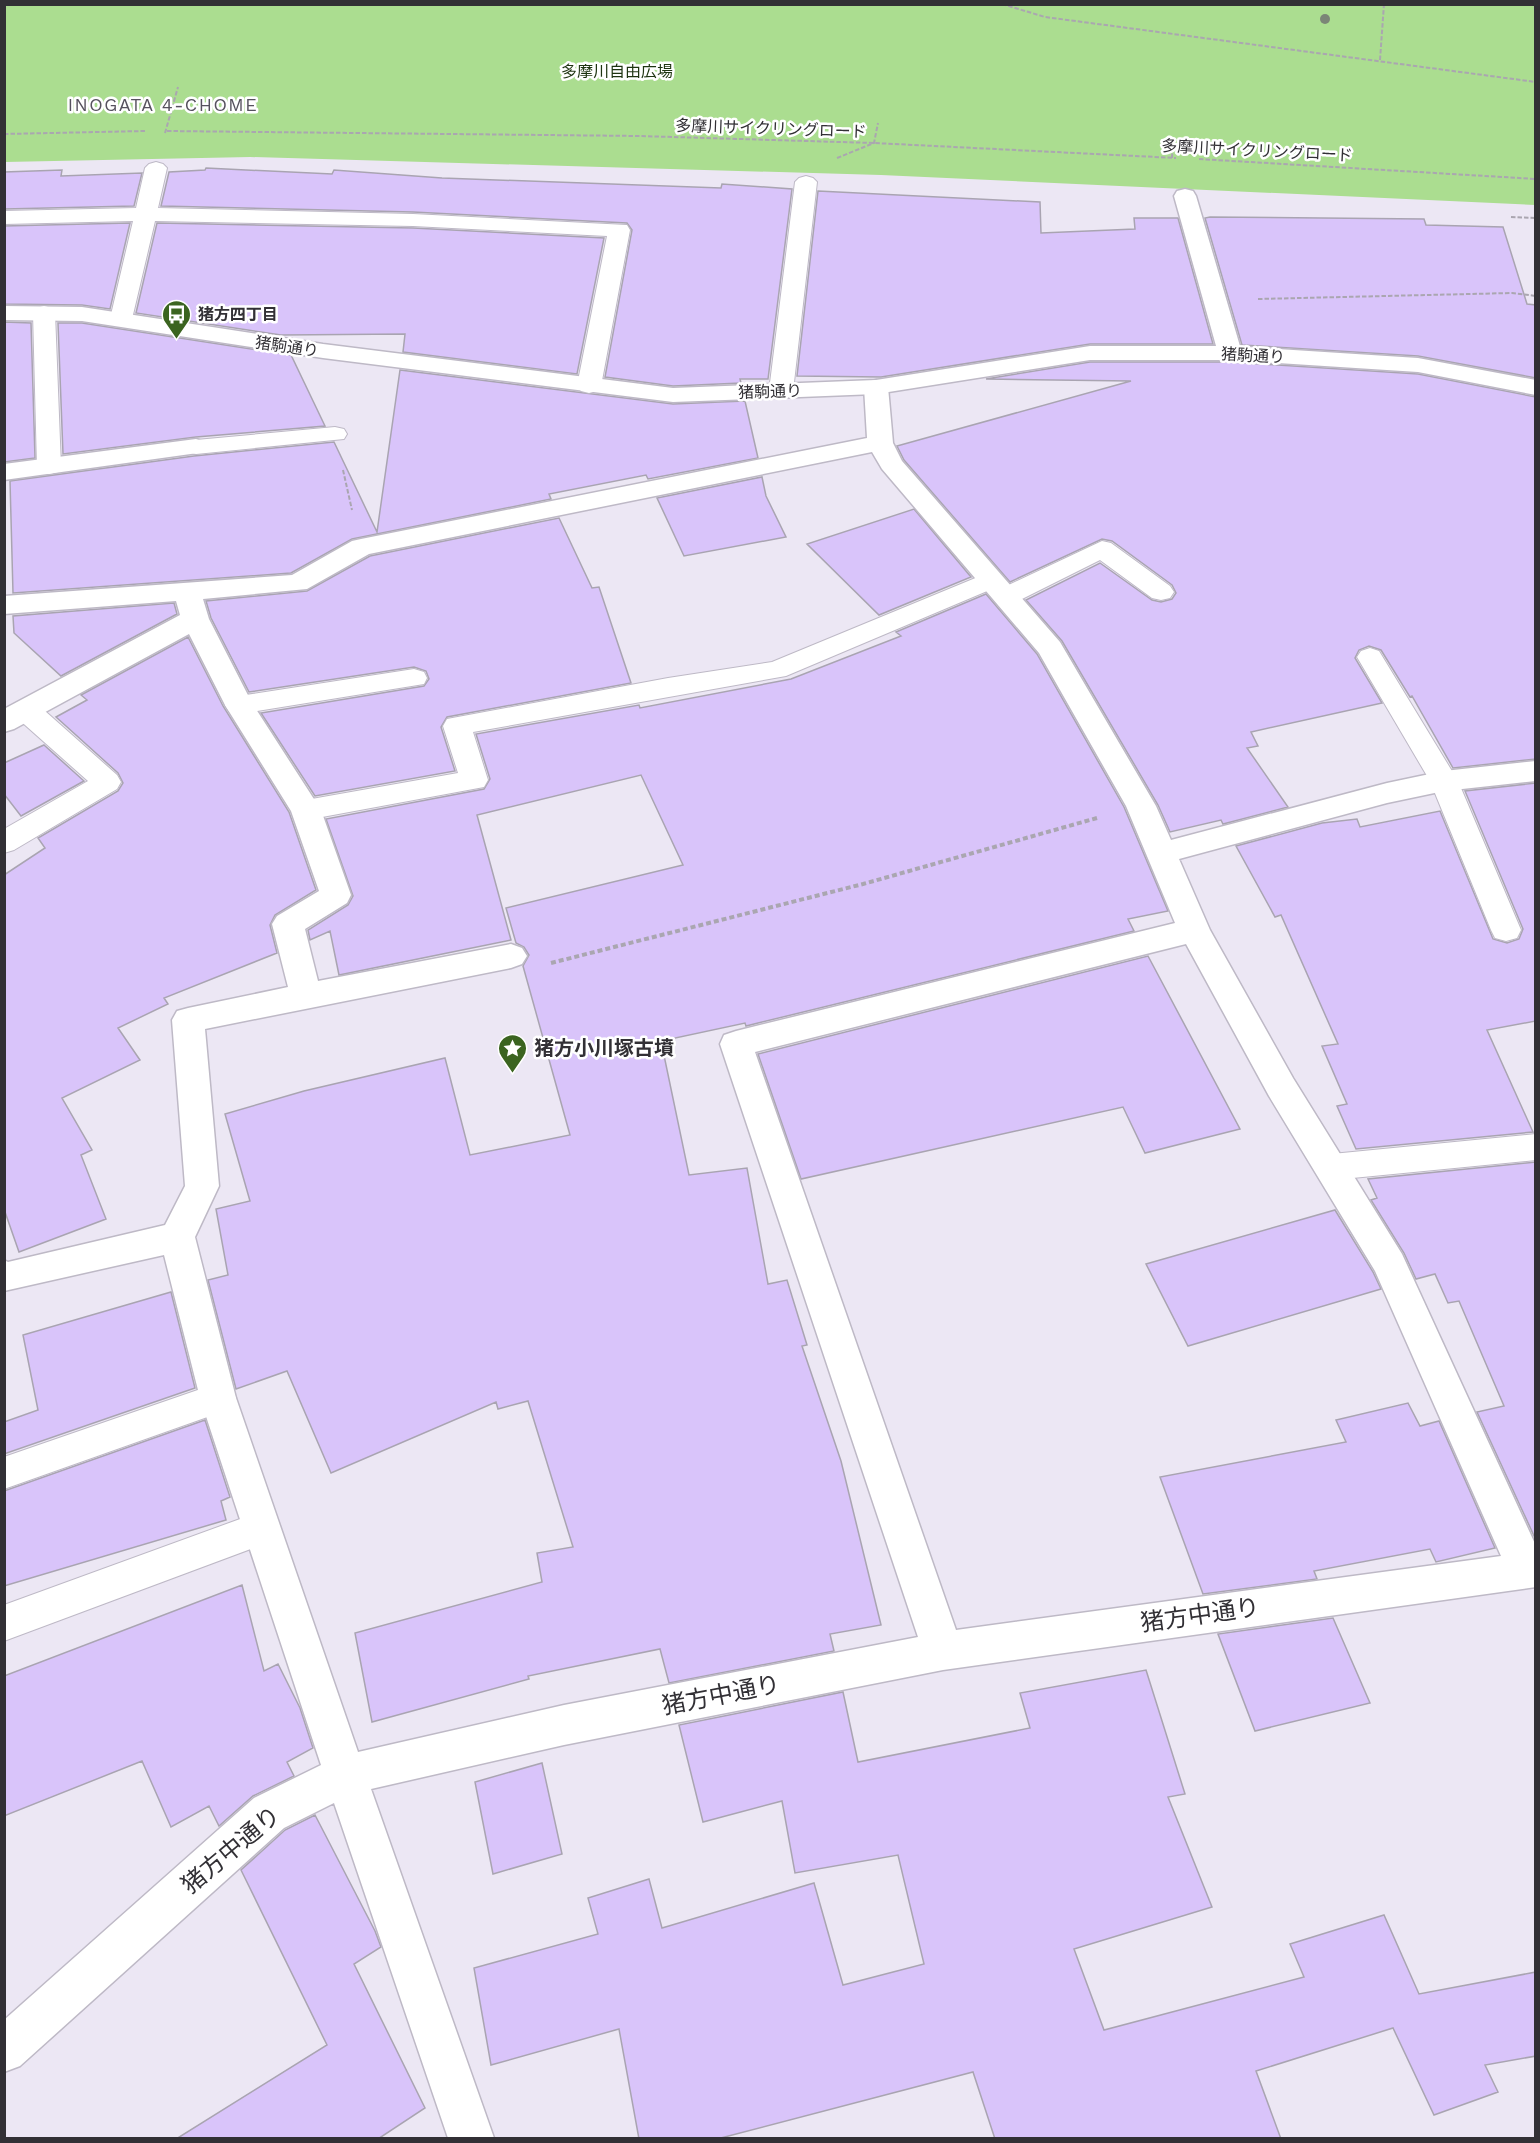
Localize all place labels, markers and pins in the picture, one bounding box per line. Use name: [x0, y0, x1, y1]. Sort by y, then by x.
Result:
bus stop icon: 猪方四丁目: [161, 298, 193, 340]
place label: 猪方四丁目: [198, 305, 278, 324]
place icon: 猪方小川塚古墳: [497, 1032, 529, 1074]
place label: 猪方小川塚古墳: [534, 1036, 674, 1060]

